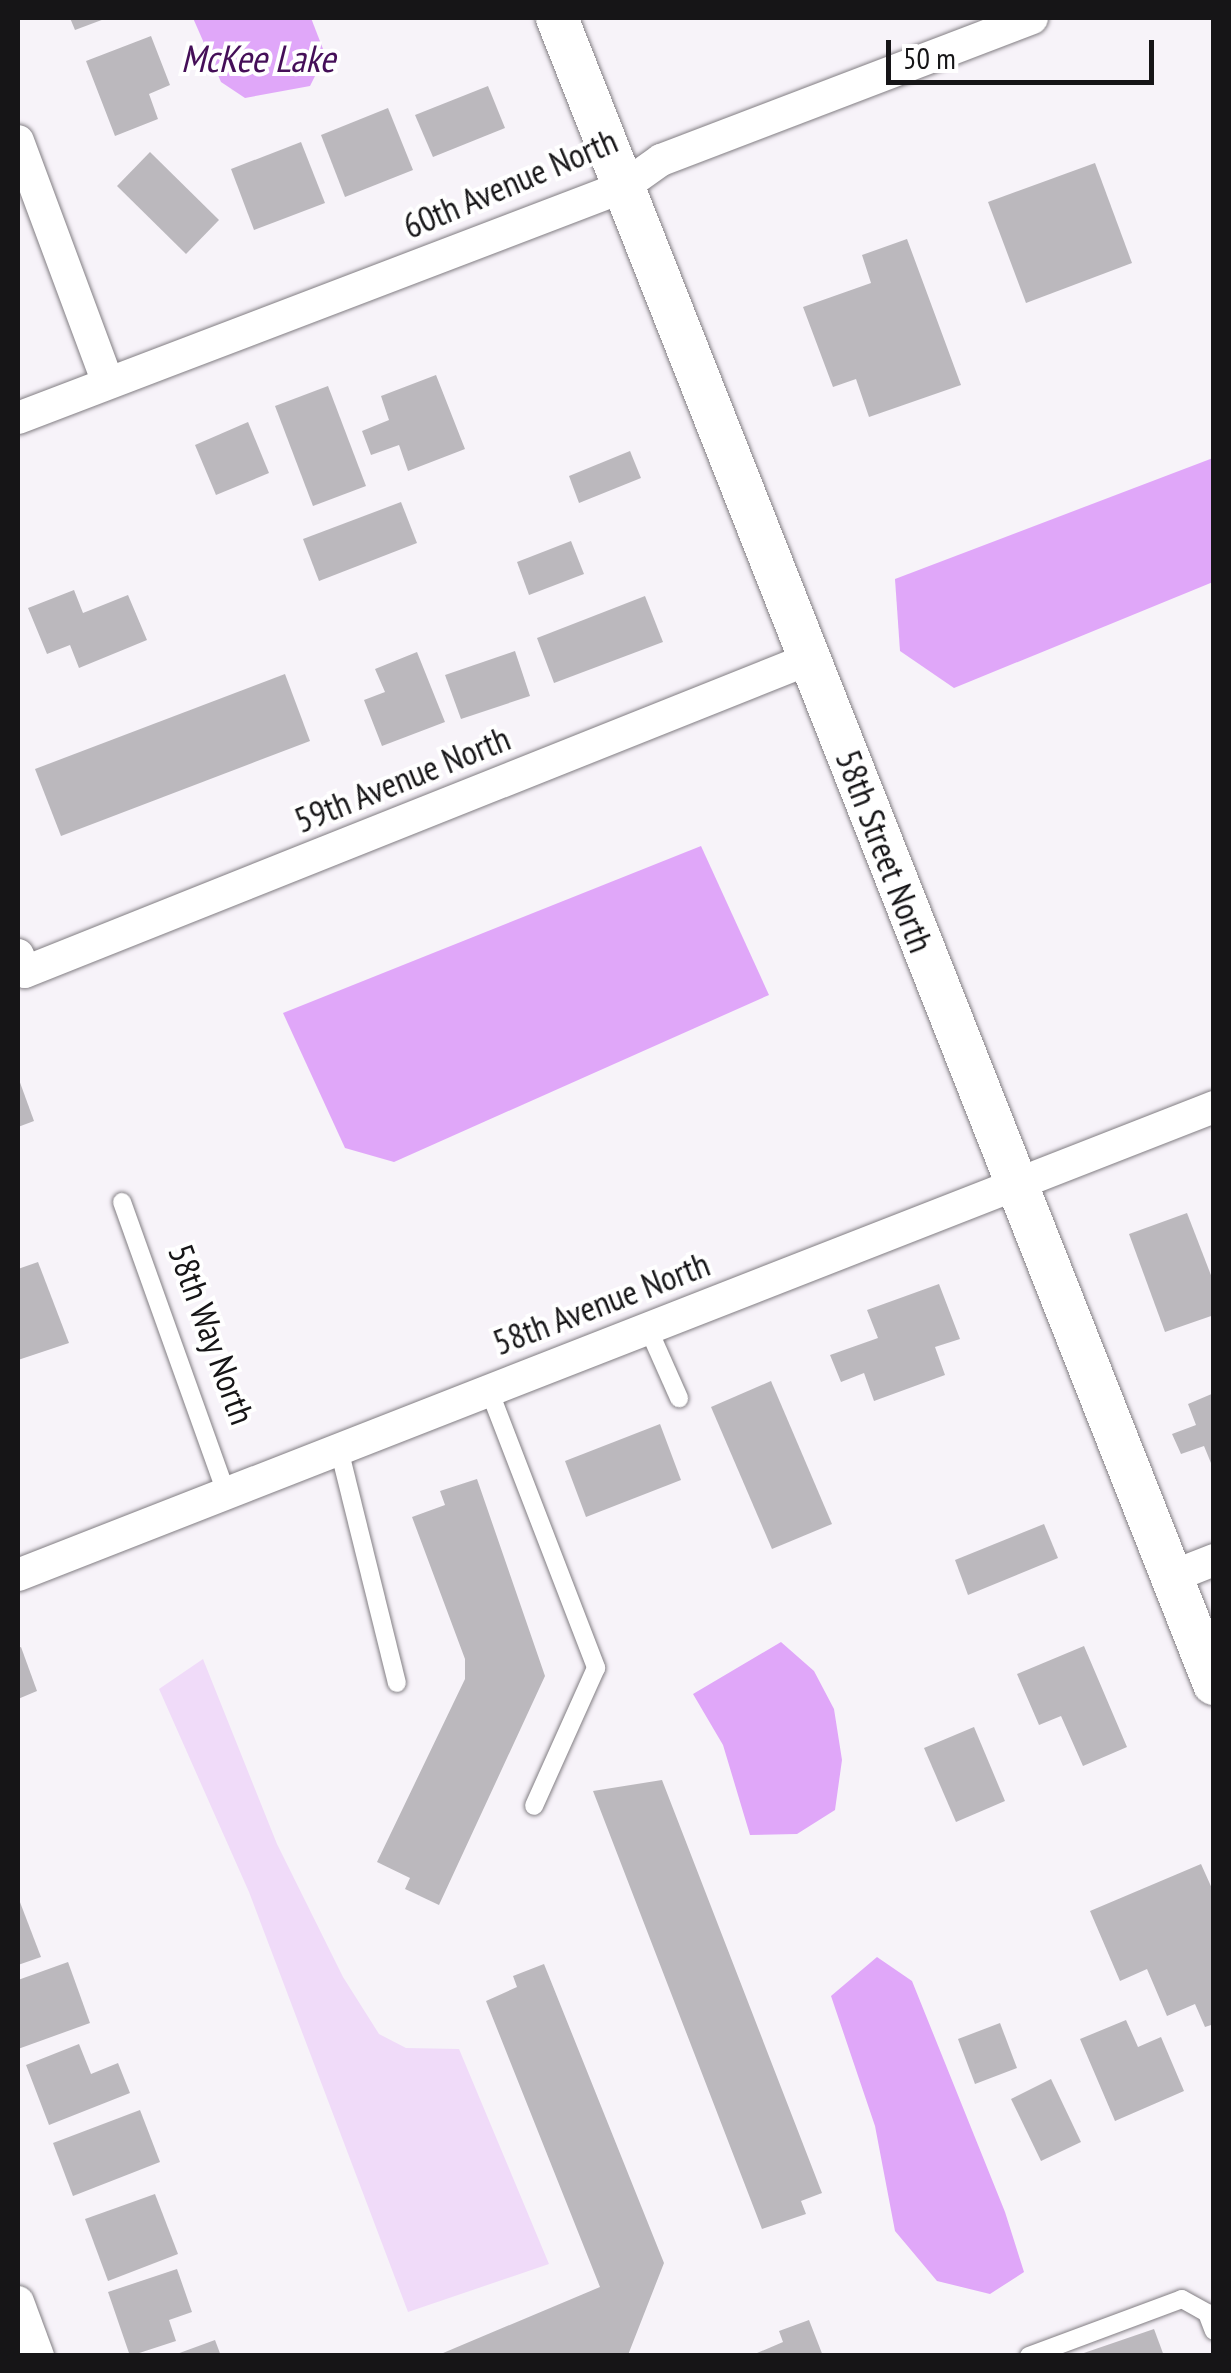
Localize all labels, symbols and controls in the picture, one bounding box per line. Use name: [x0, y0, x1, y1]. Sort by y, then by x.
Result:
scale bar: [891, 20, 1158, 82]
water label: McKee Lake: [181, 35, 335, 81]
text: 50 m: [903, 38, 956, 77]
street label: 60th Avenue North: [396, 119, 624, 247]
street label: 59th Avenue North: [288, 717, 516, 841]
street label: 58th Street North: [827, 744, 943, 958]
street label: 58th Way North: [160, 1237, 264, 1431]
street label: 58th Avenue North: [486, 1242, 716, 1364]

